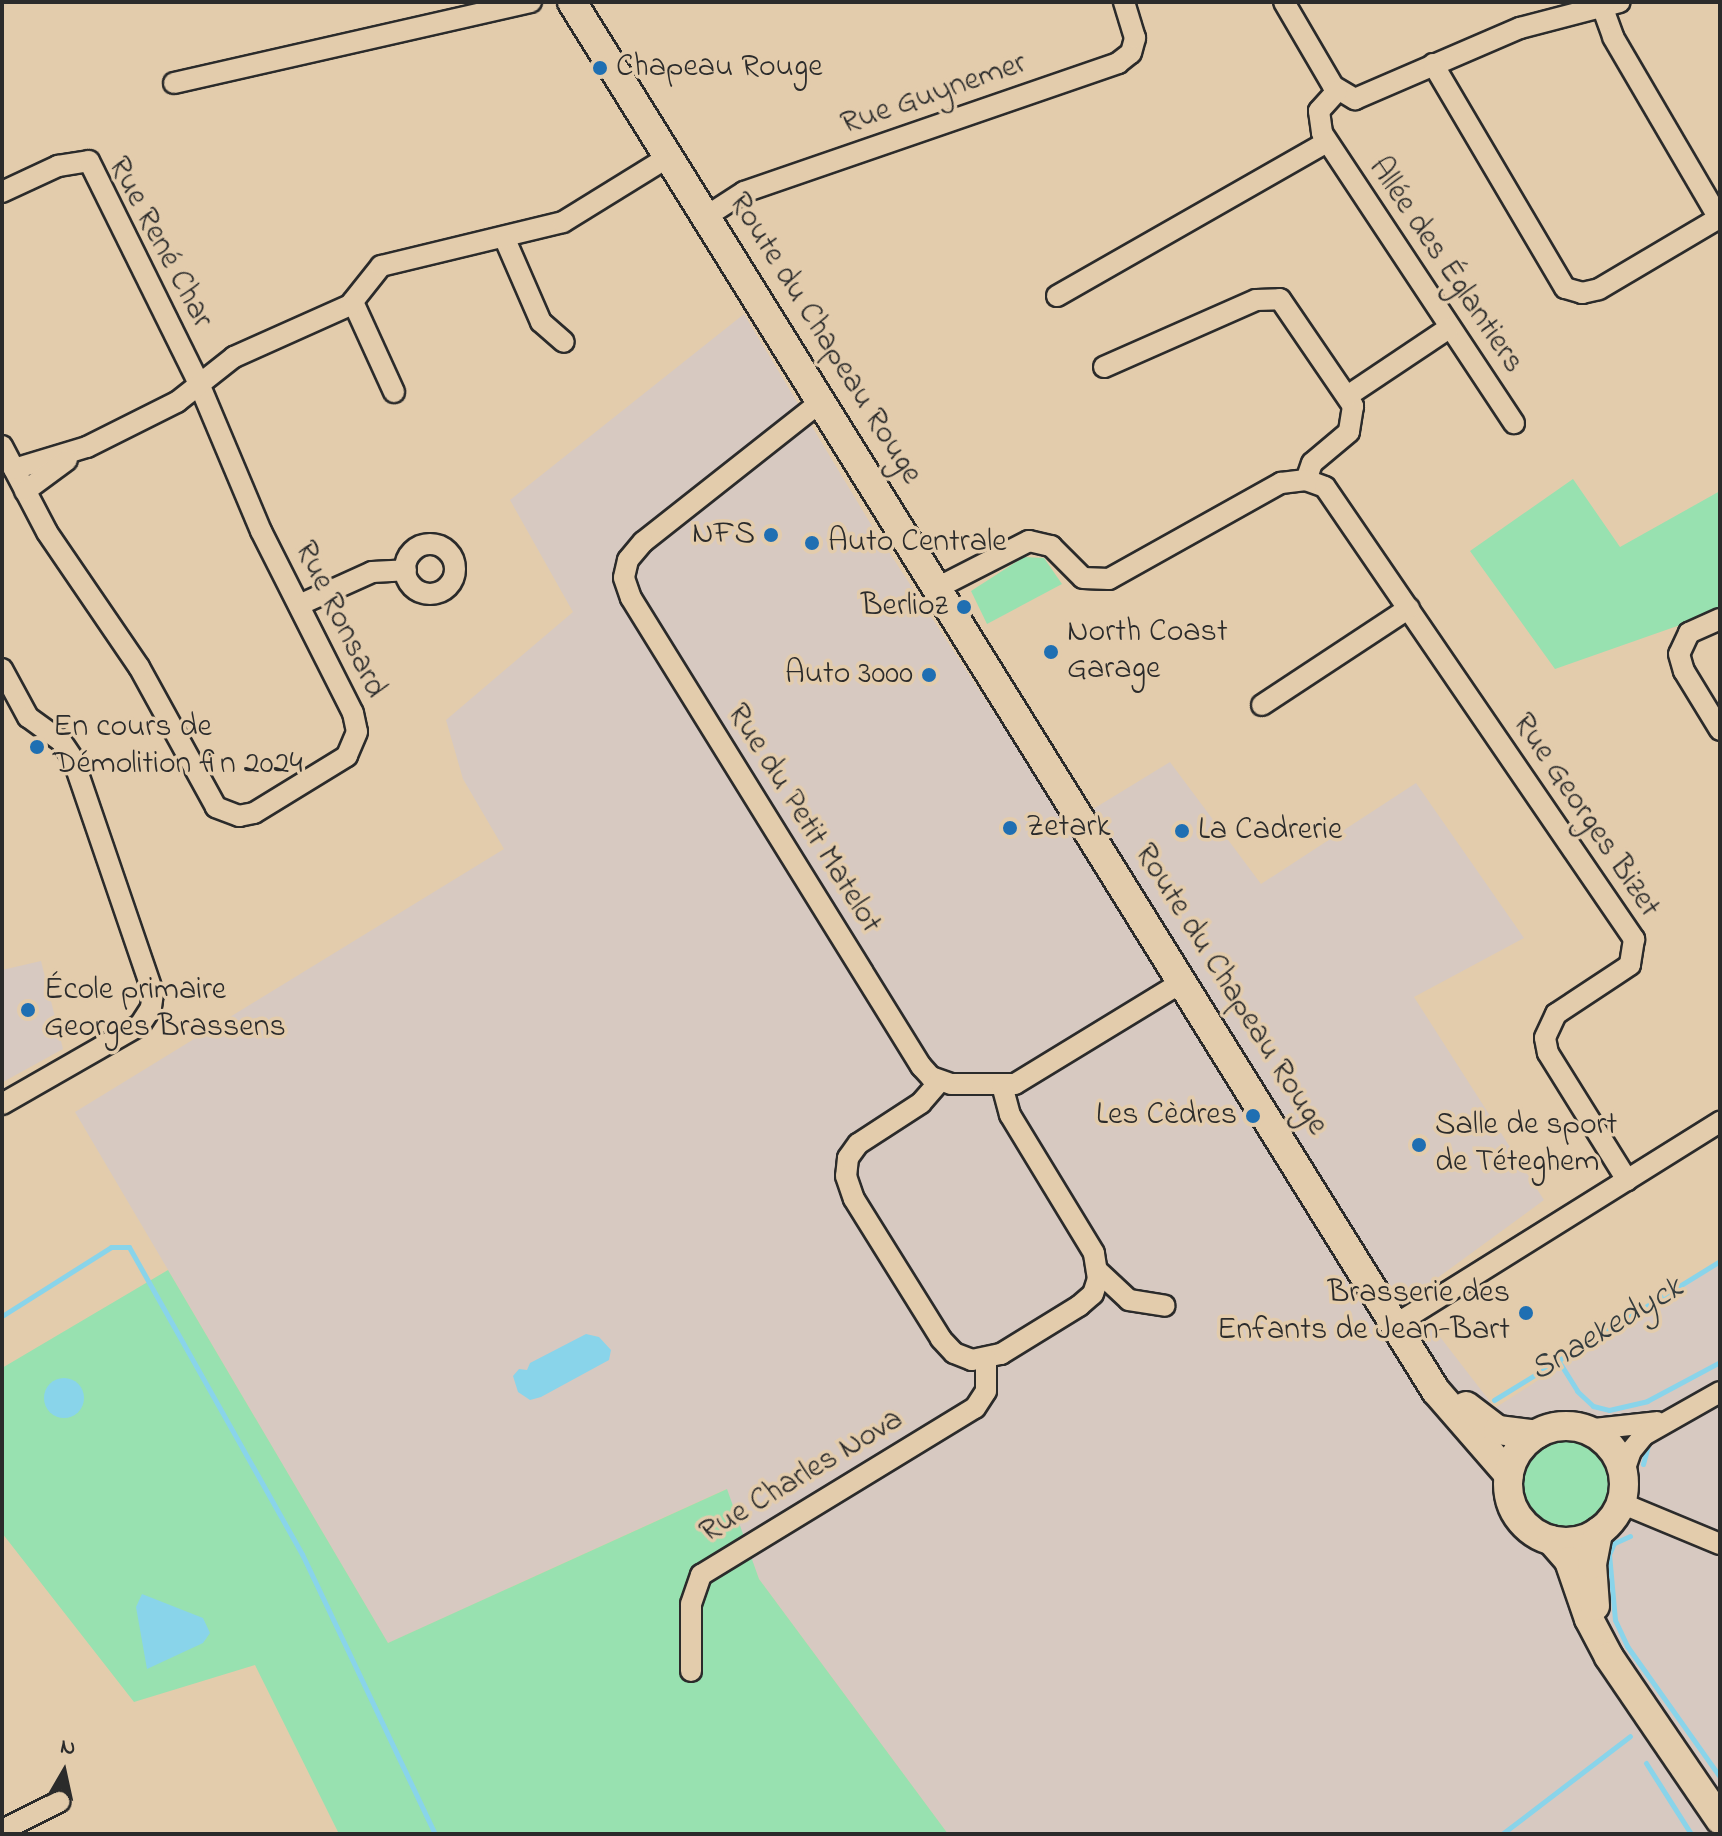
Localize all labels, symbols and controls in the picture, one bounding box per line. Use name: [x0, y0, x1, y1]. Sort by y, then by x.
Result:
street label: Rue Guynemer: [836, 45, 1032, 145]
place label: Chapeau Rouge: [616, 49, 823, 87]
marker: Chapeau Rouge: [591, 59, 609, 77]
street label: Rue René Char: [98, 151, 220, 335]
street label: Allée des Églantiers: [1359, 151, 1531, 381]
street label: Route du Chapeau Rouge: [719, 186, 929, 492]
place label: NFS: [692, 516, 755, 554]
place label: Auto Centrale: [828, 524, 1007, 562]
marker: NFS: [762, 526, 780, 544]
marker: Auto Centrale: [803, 534, 821, 552]
street label: Rue Ronsard: [285, 535, 393, 705]
place label: Berlioz: [861, 588, 948, 626]
marker: Berlioz: [955, 598, 973, 616]
place label: North Coast Garage: [1067, 615, 1228, 690]
marker: North Coast Garage: [1042, 643, 1060, 661]
place label: Auto 3000: [785, 656, 913, 694]
marker: Auto 3000: [920, 666, 938, 684]
street label: Rue du Petit Matelot: [717, 697, 889, 941]
street label: Rue Georges Bizet: [1503, 707, 1667, 925]
place label: En cours de Démolition fin 2024: [53, 710, 303, 785]
marker: En cours de Démolition fin 2024: [28, 738, 46, 756]
place label: Zetark: [1026, 809, 1110, 847]
place label: La Cadrerie: [1198, 812, 1342, 850]
marker: Zetark: [1001, 819, 1019, 837]
marker: La Cadrerie: [1173, 822, 1191, 840]
street label: Route du Chapeau Rouge: [1125, 837, 1335, 1143]
place label: École primaire Georges Brassens: [44, 973, 286, 1048]
marker: École primaire Georges Brassens: [19, 1001, 37, 1019]
place label: Les Cèdres: [1096, 1097, 1237, 1135]
marker: Les Cèdres: [1244, 1107, 1262, 1125]
place label: Salle de sport de Téteghem: [1435, 1108, 1617, 1183]
marker: Salle de sport de Téteghem: [1410, 1136, 1428, 1154]
water label: Snaekedyck: [1523, 1268, 1691, 1392]
place label: Brasserie des Enfants de Jean-Bart: [1217, 1276, 1510, 1351]
marker: Brasserie des Enfants de Jean-Bart: [1517, 1304, 1535, 1322]
street label: Rue Charles Nova: [694, 1401, 910, 1553]
text: N: [58, 1731, 78, 1765]
north arrow: [24, 1732, 104, 1812]

